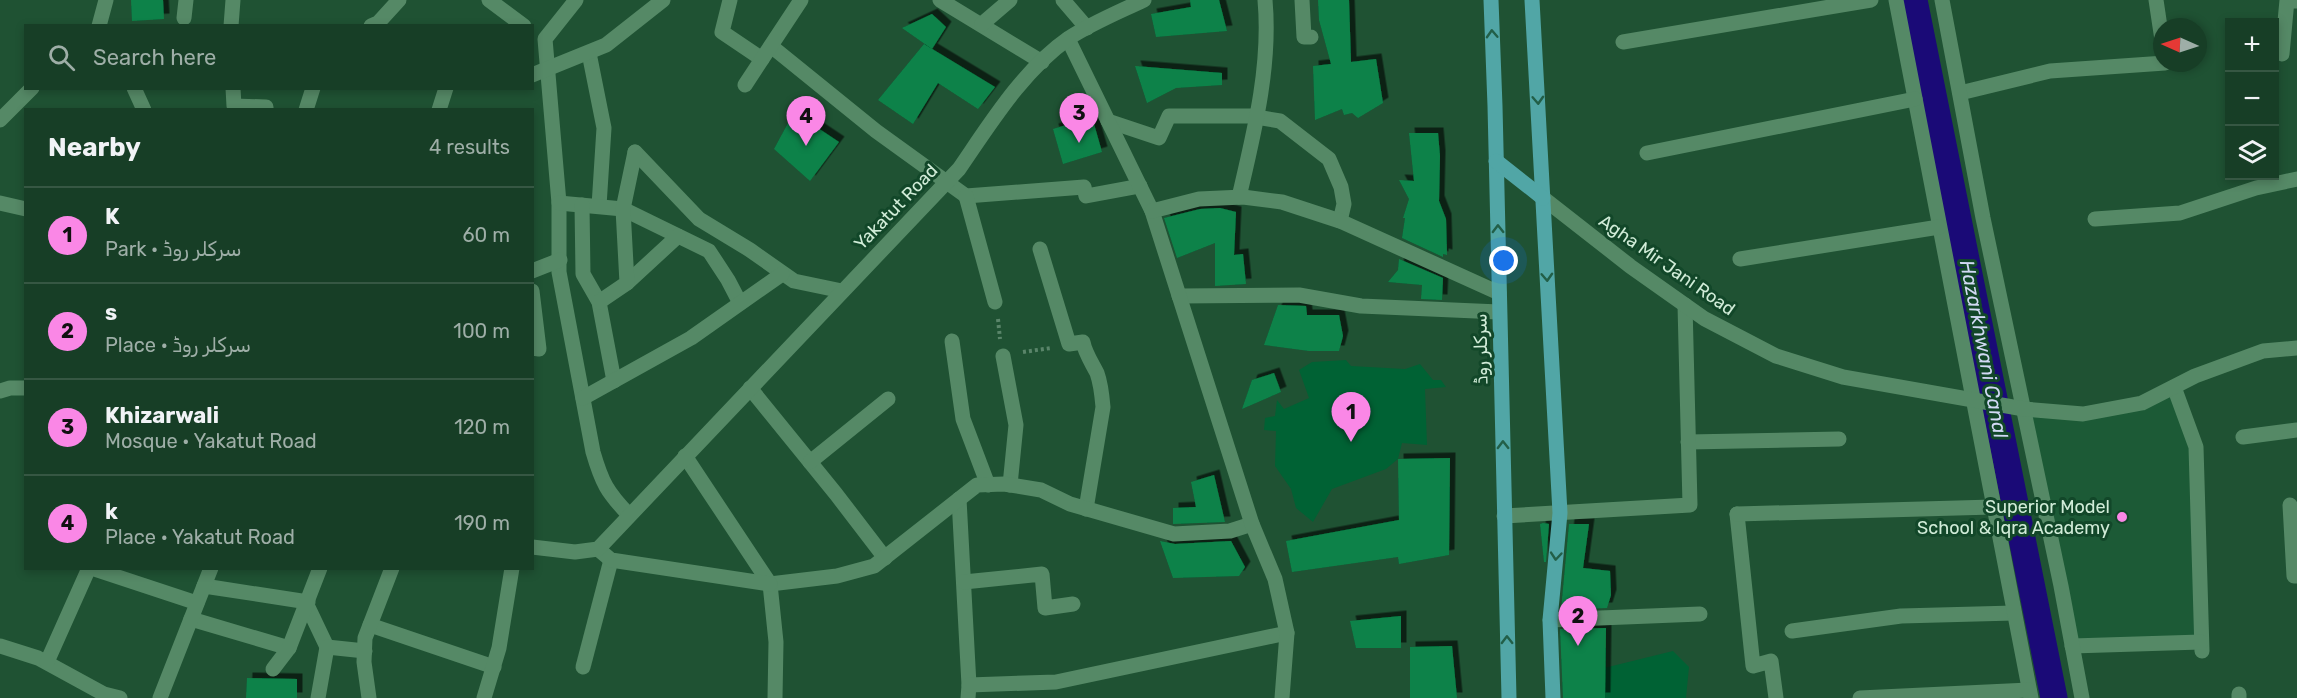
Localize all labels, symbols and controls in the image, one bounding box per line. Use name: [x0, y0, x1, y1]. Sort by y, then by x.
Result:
north arrow: [2153, 18, 2207, 72]
map controls: [2225, 18, 2279, 180]
button: +: [2225, 18, 2279, 72]
search box: [24, 24, 534, 90]
one-way arrow: [1486, 29, 1499, 38]
icon: search: [45, 41, 78, 74]
text: Search here: [93, 44, 216, 71]
button: −: [2225, 72, 2279, 126]
pin: 3: [1060, 94, 1098, 143]
pin: 4: [786, 96, 826, 146]
one-way arrow: [1531, 96, 1544, 105]
button: layers: [2225, 126, 2279, 180]
text: Nearby: [48, 132, 141, 163]
text: 4 results: [429, 135, 510, 159]
street label: Yakatut Road: [850, 160, 942, 254]
text: K: [105, 203, 120, 230]
street label: Agha Mir Jani Road: [1595, 210, 1739, 320]
text: 1: [63, 223, 72, 247]
text: 60 m: [463, 223, 510, 247]
one-way arrow: [1491, 224, 1504, 233]
text: Park · سرکلر روڈ: [105, 237, 242, 261]
your location: [1489, 246, 1518, 275]
water label: Hazarkhwani Canal: [1955, 258, 2013, 441]
one-way arrow: [1541, 273, 1554, 282]
text: s: [105, 299, 117, 326]
street label: سرکلر روڈ: [1469, 313, 1493, 385]
text: 2: [61, 319, 74, 343]
text: 100 m: [453, 319, 510, 343]
text: Place · سرکلر روڈ: [105, 333, 251, 357]
pin: 1: [1332, 392, 1370, 442]
text: Khizarwali: [105, 402, 219, 429]
text: 3: [61, 415, 74, 439]
text: 120 m: [454, 415, 510, 439]
text: Mosque · Yakatut Road: [105, 429, 317, 453]
one-way arrow: [1496, 440, 1509, 449]
place label: Superior Model School & Iqra Academy: [1917, 496, 2110, 539]
text: k: [105, 498, 118, 525]
marker: Superior Model School & Iqra Academy: [2115, 510, 2129, 524]
text: 4: [61, 511, 74, 535]
text: 190 m: [454, 511, 510, 535]
text: Place · Yakatut Road: [105, 525, 295, 549]
one-way arrow: [1550, 551, 1563, 560]
pin: 2: [1558, 596, 1598, 646]
one-way arrow: [1501, 635, 1513, 644]

